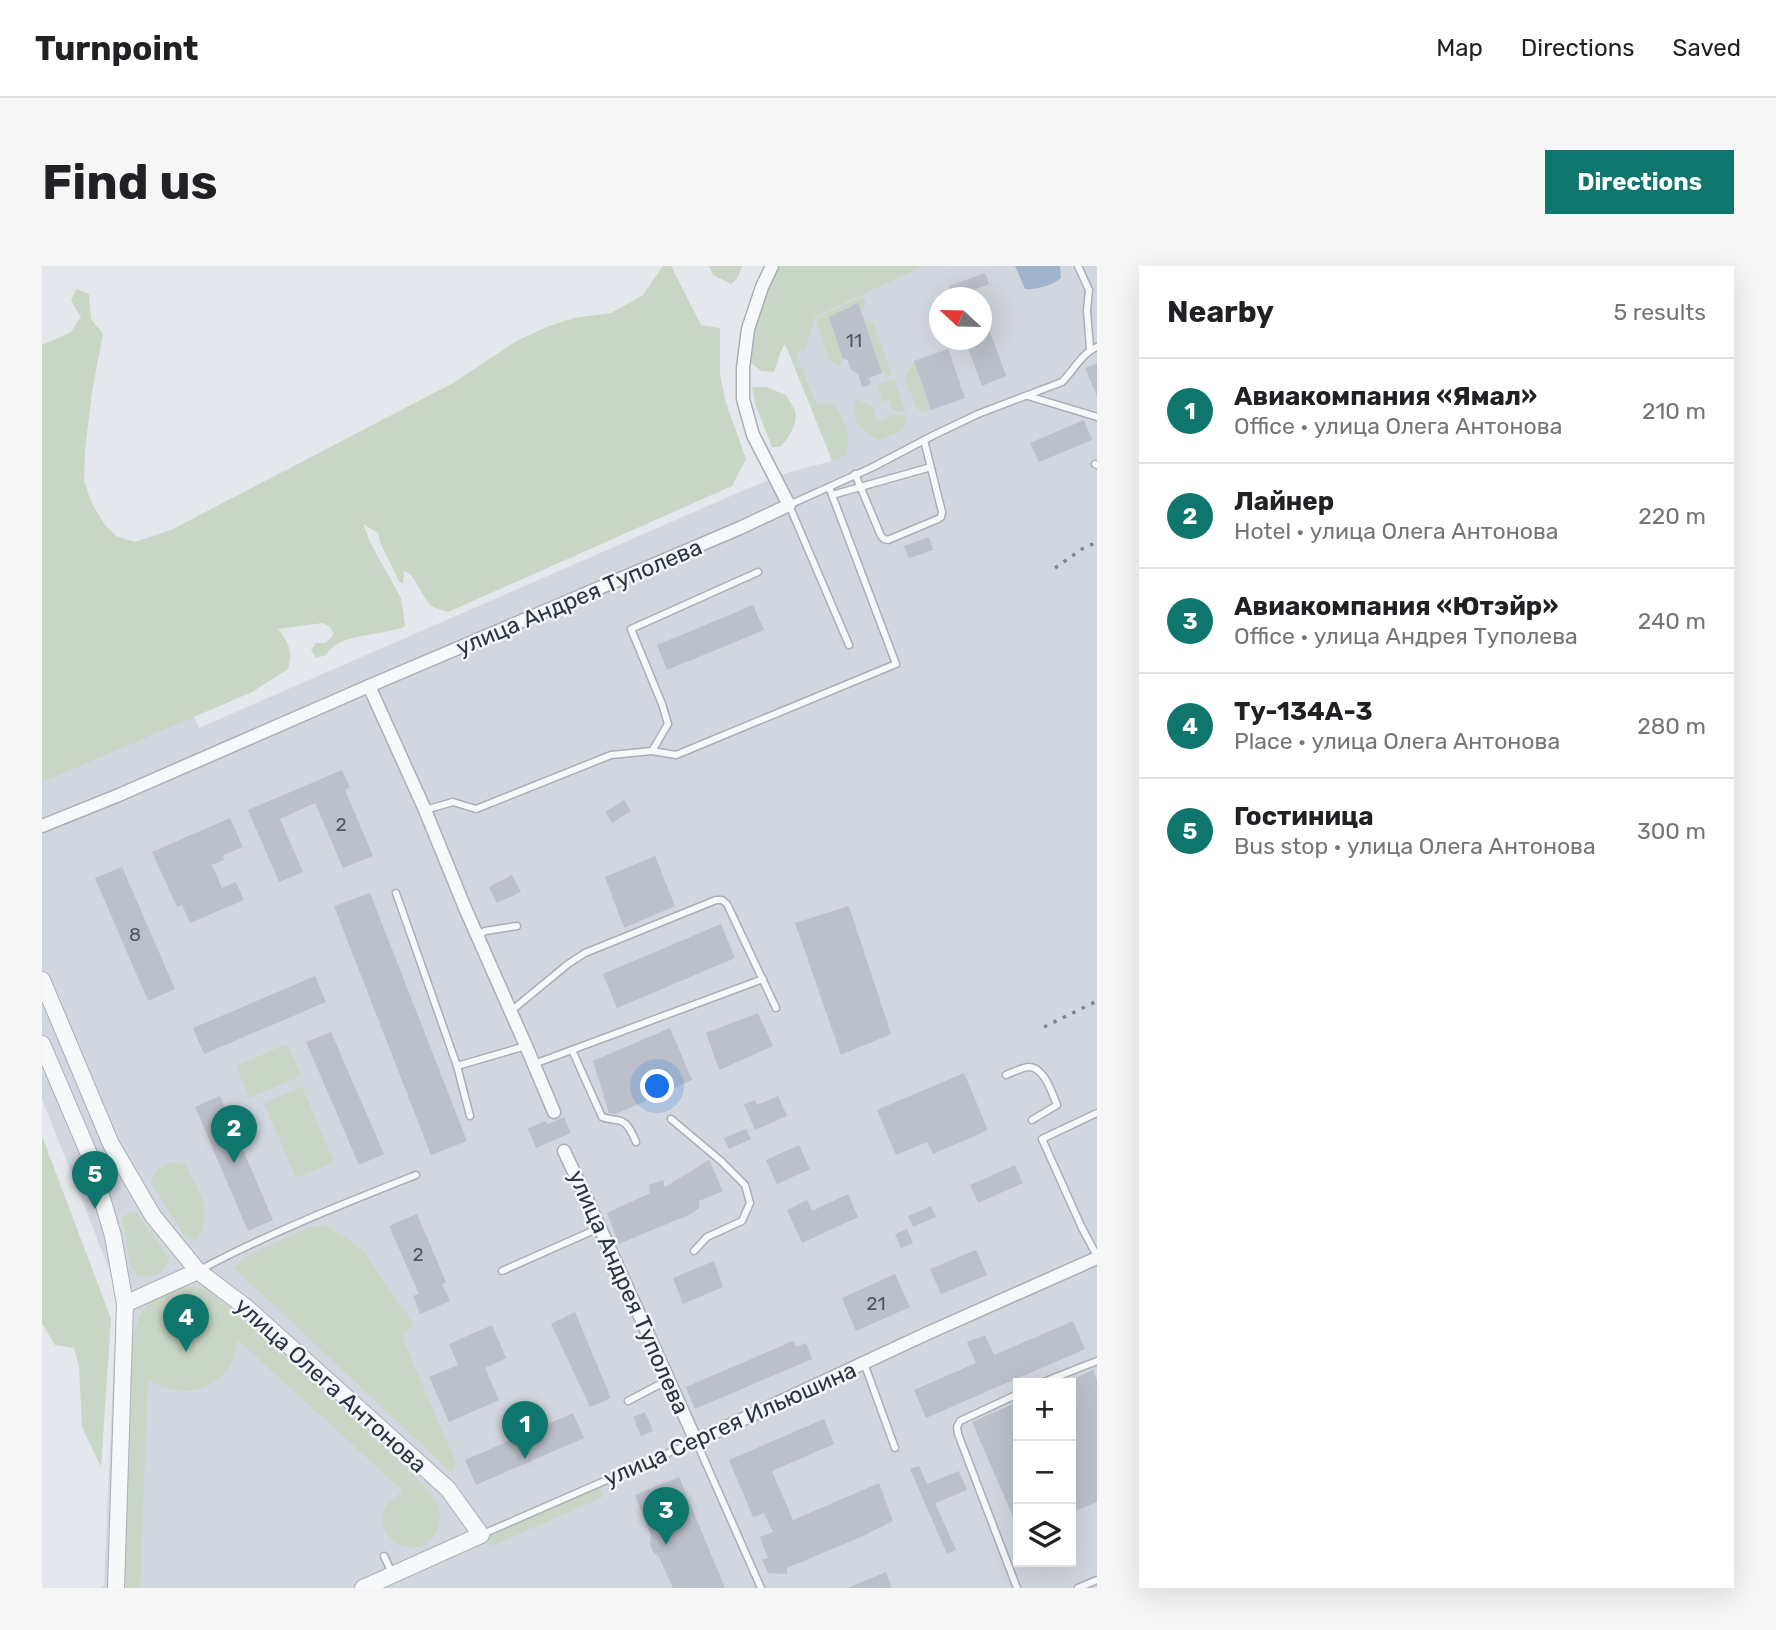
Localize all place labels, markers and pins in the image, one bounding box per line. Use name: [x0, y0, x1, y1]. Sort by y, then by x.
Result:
pin: 2: [211, 1105, 257, 1163]
pin: 5: [72, 1151, 118, 1209]
pin: 4: [163, 1294, 209, 1352]
pin: 1: [502, 1401, 548, 1459]
pin: 3: [643, 1487, 689, 1545]

